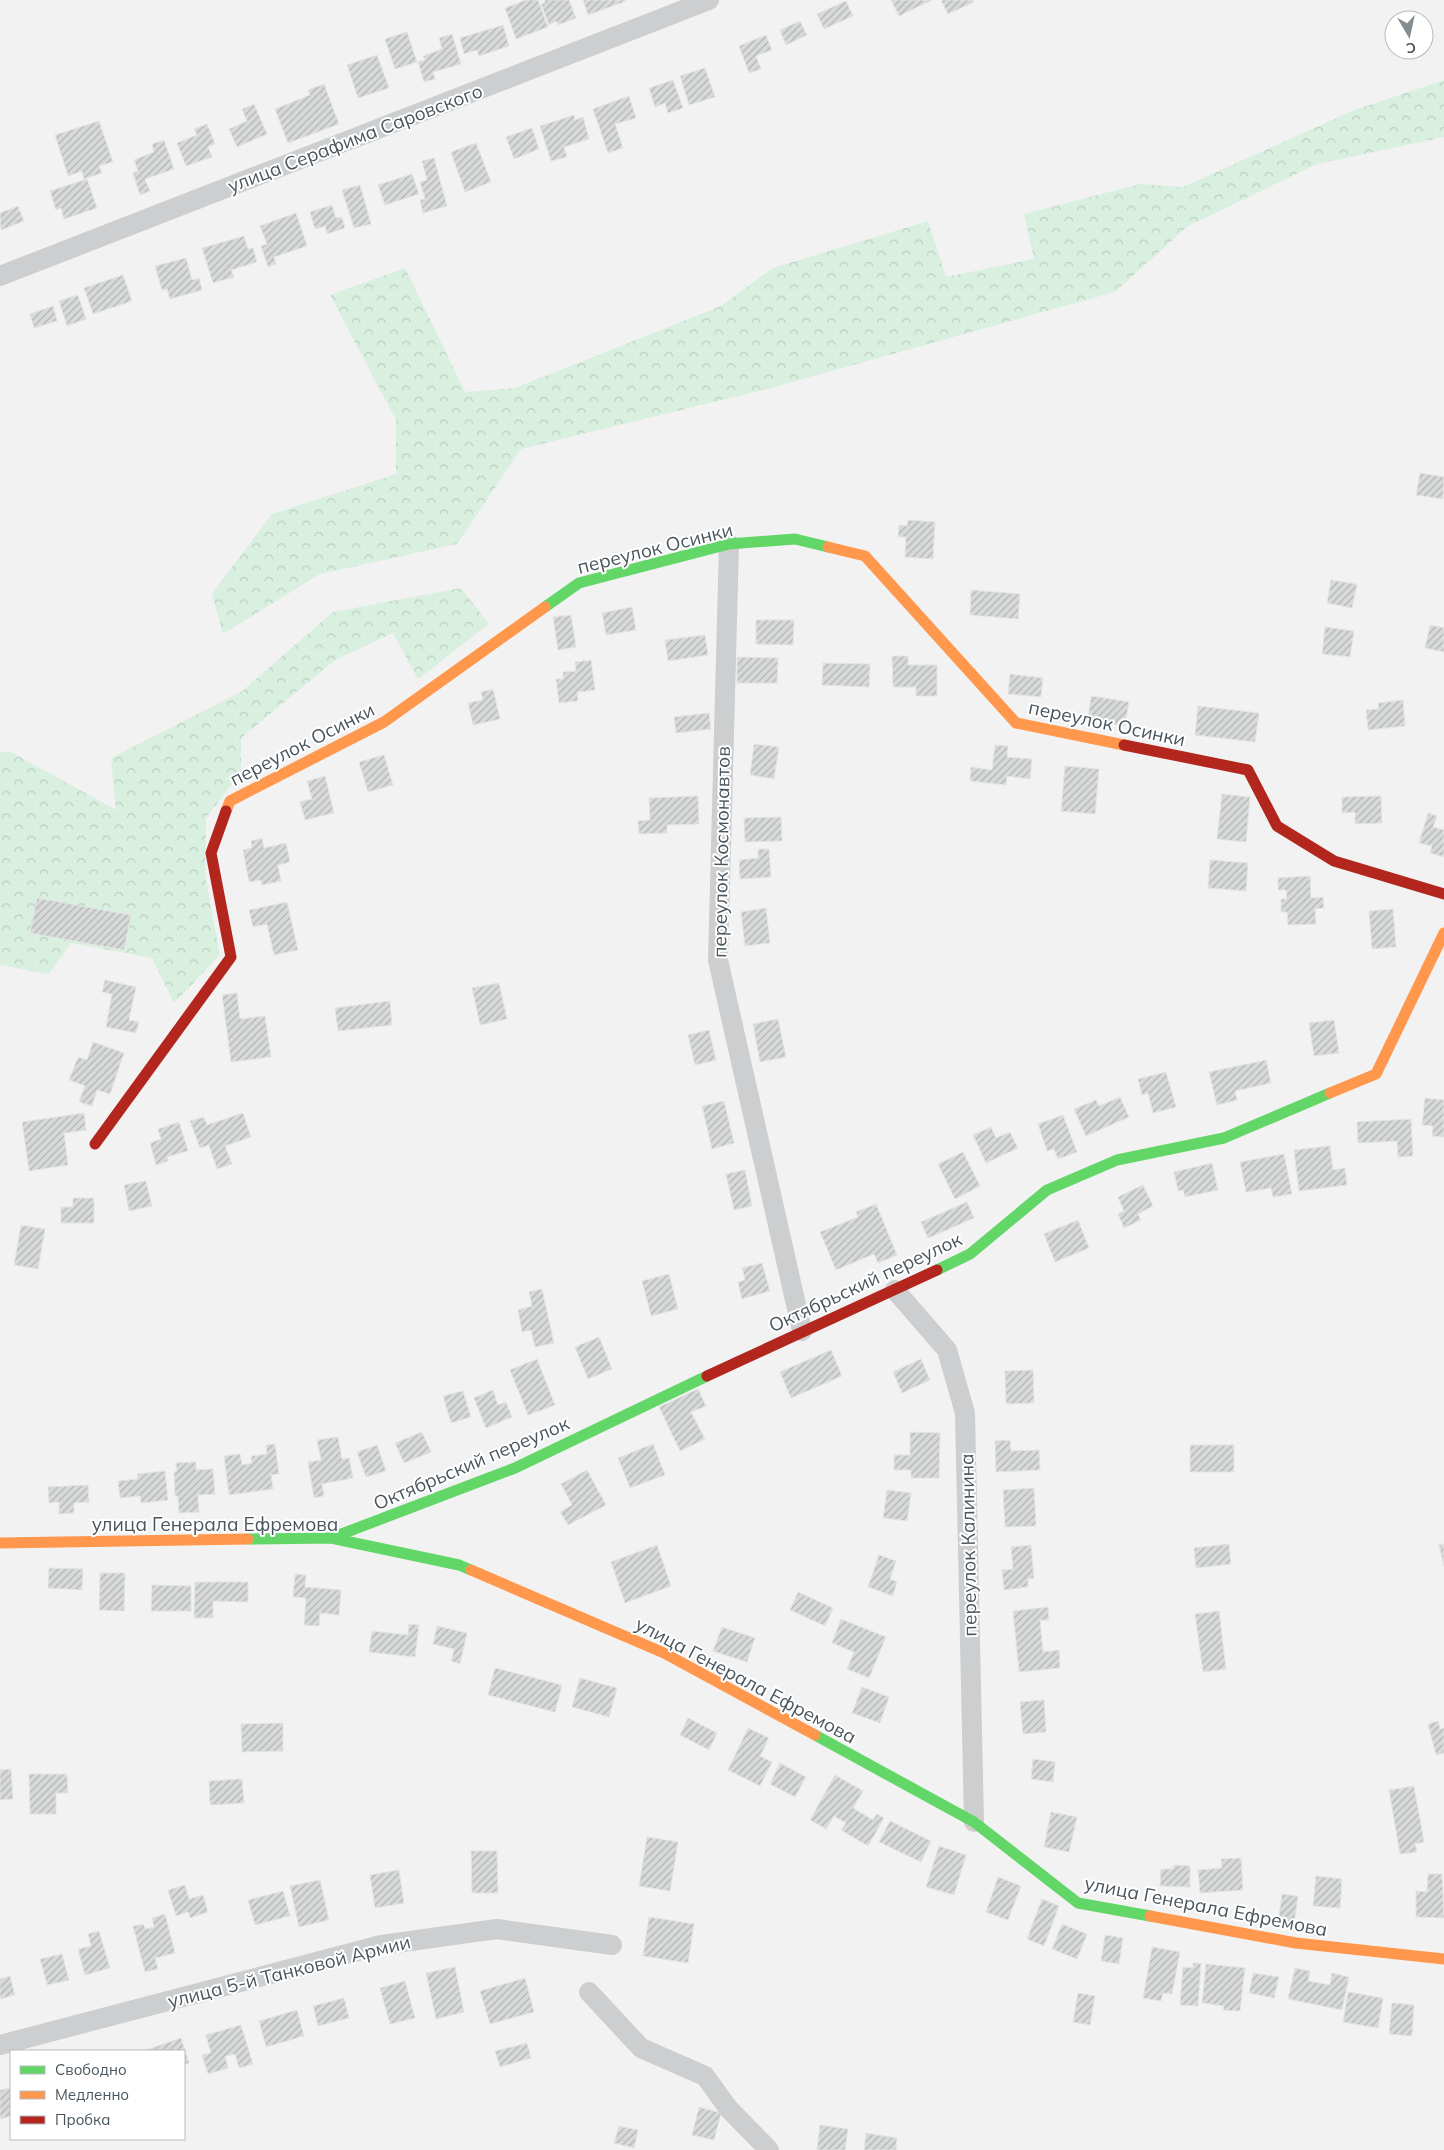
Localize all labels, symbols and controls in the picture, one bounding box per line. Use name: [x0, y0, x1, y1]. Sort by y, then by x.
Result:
north arrow: [1384, 10, 1434, 60]
text: С: [1405, 38, 1417, 57]
street label: улица Серафима Саровского: [224, 78, 486, 198]
street label: переулок Осинки: [575, 517, 735, 579]
street label: переулок Осинки: [1027, 695, 1187, 751]
street label: переулок Осинки: [226, 697, 378, 791]
street label: переулок Космонавтов: [707, 746, 735, 958]
street label: Октябрьский переулок: [765, 1226, 966, 1337]
street label: Октябрьский переулок: [369, 1411, 573, 1515]
street label: переулок Калинина: [954, 1453, 982, 1637]
street label: улица Генерала Ефремова: [92, 1512, 338, 1536]
street label: улица Генерала Ефремова: [631, 1611, 861, 1749]
street label: улица Генерала Ефремова: [1083, 1871, 1329, 1941]
street label: улица 5-й Танковой Армии: [165, 1929, 413, 2013]
legend: [10, 2050, 185, 2140]
text: Свободно: [55, 2060, 127, 2079]
text: Медленно: [55, 2085, 129, 2104]
text: Пробка: [55, 2110, 110, 2129]

